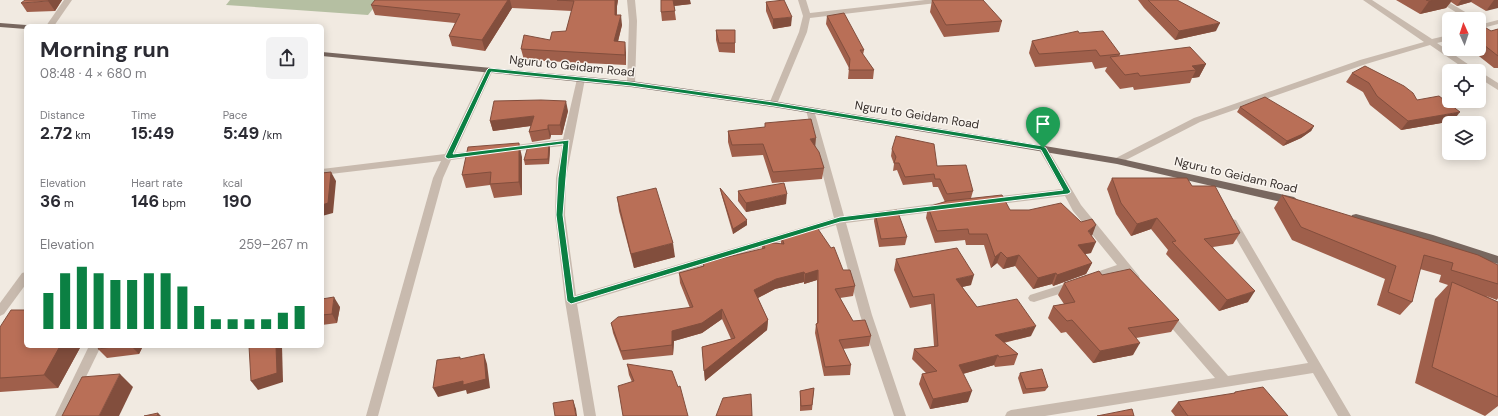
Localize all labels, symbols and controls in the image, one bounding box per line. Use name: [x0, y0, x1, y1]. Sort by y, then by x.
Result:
north arrow: [1442, 12, 1486, 56]
map controls: [1442, 12, 1486, 160]
text: Morning run: [40, 35, 170, 64]
button: share: [266, 37, 308, 79]
street label: Nguru to Geidam Road: [509, 51, 635, 81]
button: locate: [1442, 64, 1486, 108]
text: 08:48 · 4 × 680 m: [40, 65, 147, 82]
street label: Nguru to Geidam Road: [854, 97, 980, 133]
pin: [1026, 107, 1060, 148]
text: Distance: [40, 108, 85, 122]
text: Time: [131, 108, 156, 122]
text: Pace: [223, 108, 247, 122]
icon: arrive: [1032, 113, 1054, 135]
button: layers: [1442, 116, 1486, 160]
text: 2.72: [40, 122, 72, 144]
text: 15:49: [131, 122, 174, 144]
text: 5:49: [223, 122, 259, 144]
text: km: [72, 128, 91, 142]
text: /km: [259, 128, 282, 142]
street label: Nguru to Geidam Road: [1173, 153, 1299, 197]
text: Elevation: [40, 176, 86, 190]
text: Heart rate: [131, 176, 183, 190]
text: kcal: [223, 176, 243, 190]
text: 36: [40, 190, 61, 212]
text: 146: [131, 190, 159, 212]
text: 190: [223, 190, 252, 212]
text: m: [61, 196, 74, 210]
text: bpm: [159, 196, 186, 210]
text: Elevation: [40, 236, 94, 253]
text: 259–267 m: [239, 236, 308, 253]

